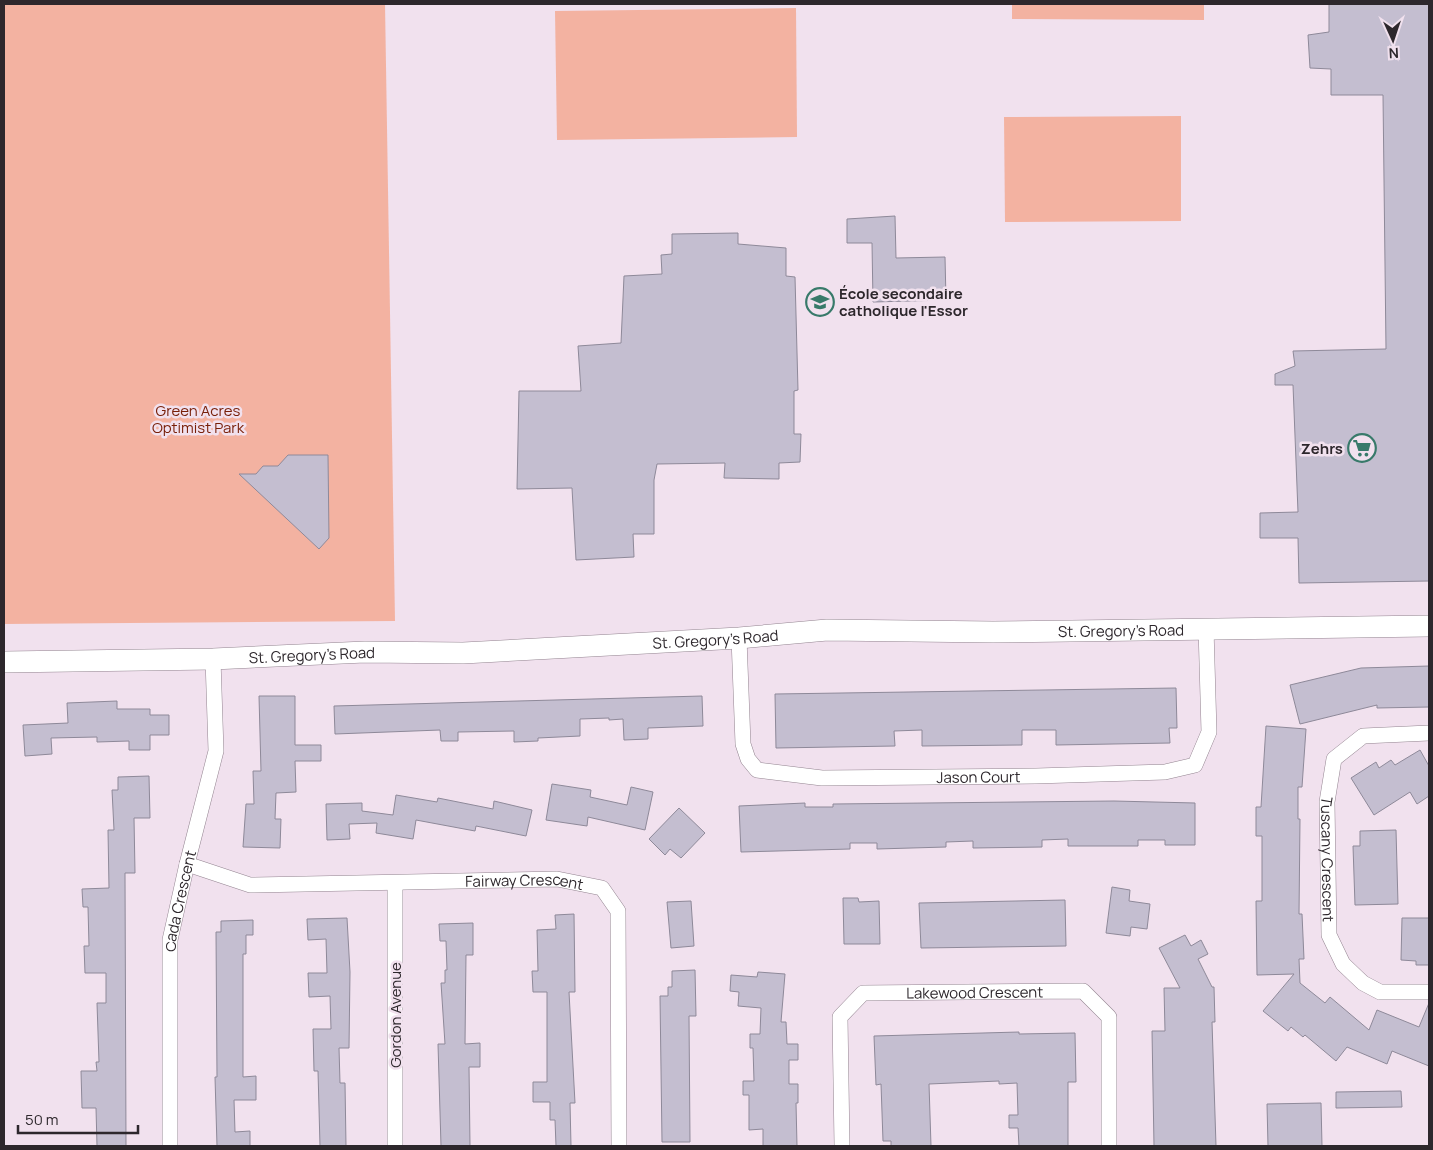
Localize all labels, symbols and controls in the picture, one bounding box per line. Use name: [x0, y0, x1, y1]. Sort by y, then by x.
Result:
north arrow: [1368, 15, 1418, 65]
text: N: [1388, 44, 1399, 63]
place label: École secondaire catholique l'Essor: [839, 283, 968, 321]
school or university icon: École secondaire catholique l'Essor: [805, 287, 835, 317]
park label: Green Acres Optimist Park: [152, 400, 245, 438]
supermarket icon: Zehrs: [1347, 433, 1377, 463]
place label: Zehrs: [1301, 438, 1343, 459]
street label: St. Gregory's Road: [1058, 619, 1184, 642]
street label: St. Gregory's Road: [652, 624, 779, 653]
street label: St. Gregory's Road: [248, 641, 375, 668]
street label: Jason Court: [936, 766, 1020, 787]
street label: Tuscany Crescent: [1316, 795, 1339, 922]
street label: Cada Crescent: [160, 848, 201, 952]
street label: Fairway Crescent: [465, 868, 585, 895]
street label: Gordon Avenue: [385, 962, 406, 1068]
street label: Lakewood Crescent: [906, 981, 1043, 1003]
scale bar: [18, 1102, 138, 1134]
text: 50 m: [25, 1109, 59, 1130]

